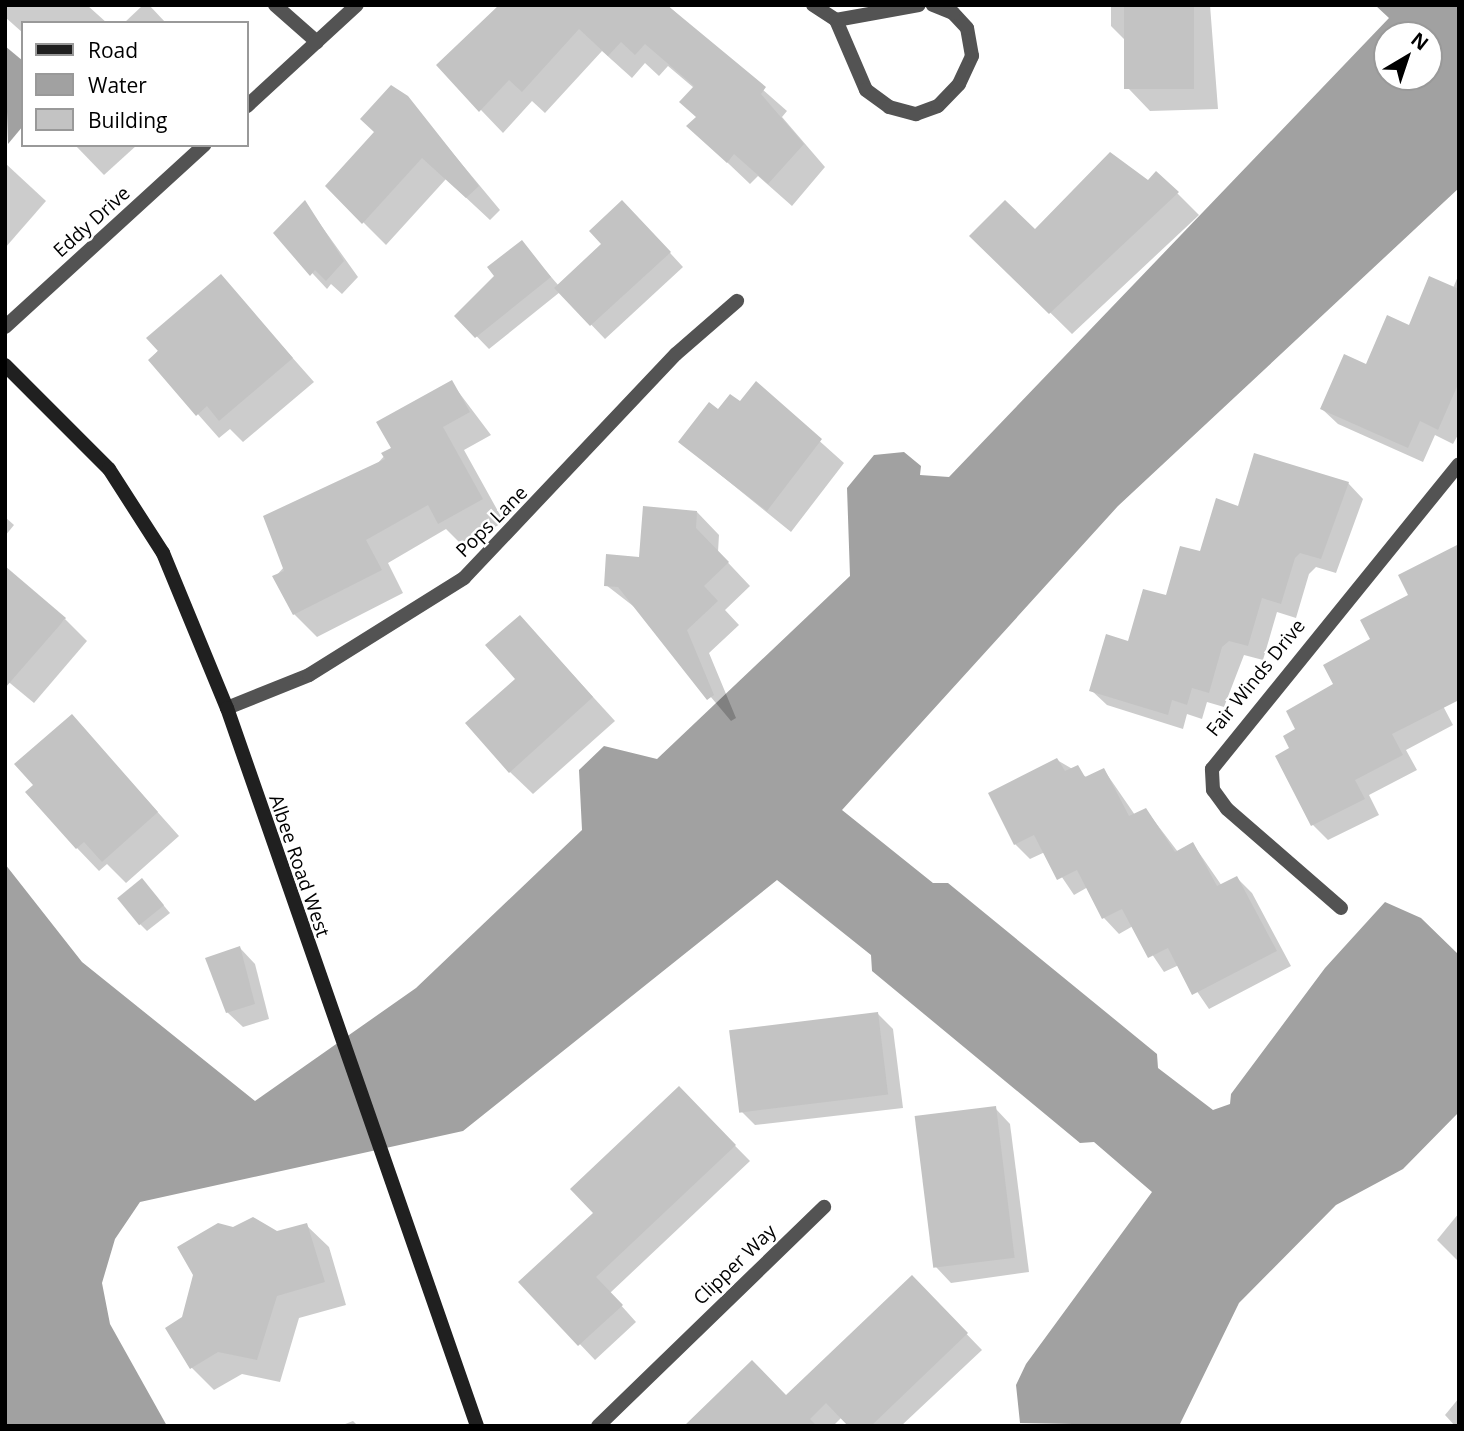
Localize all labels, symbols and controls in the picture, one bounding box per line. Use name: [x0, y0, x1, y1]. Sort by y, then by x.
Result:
legend: [21, 21, 248, 147]
north arrow: [1373, 21, 1443, 91]
text: N: [1406, 26, 1434, 56]
text: Road: [88, 36, 138, 64]
text: Water: [88, 71, 147, 99]
text: Building: [88, 106, 167, 134]
street label: Eddy Drive: [49, 182, 135, 262]
street label: Pops Lane: [452, 482, 532, 562]
street label: Fair Winds Drive: [1202, 615, 1310, 741]
street label: Albee Road West: [264, 792, 334, 940]
street label: Clipper Way: [689, 1220, 781, 1310]

